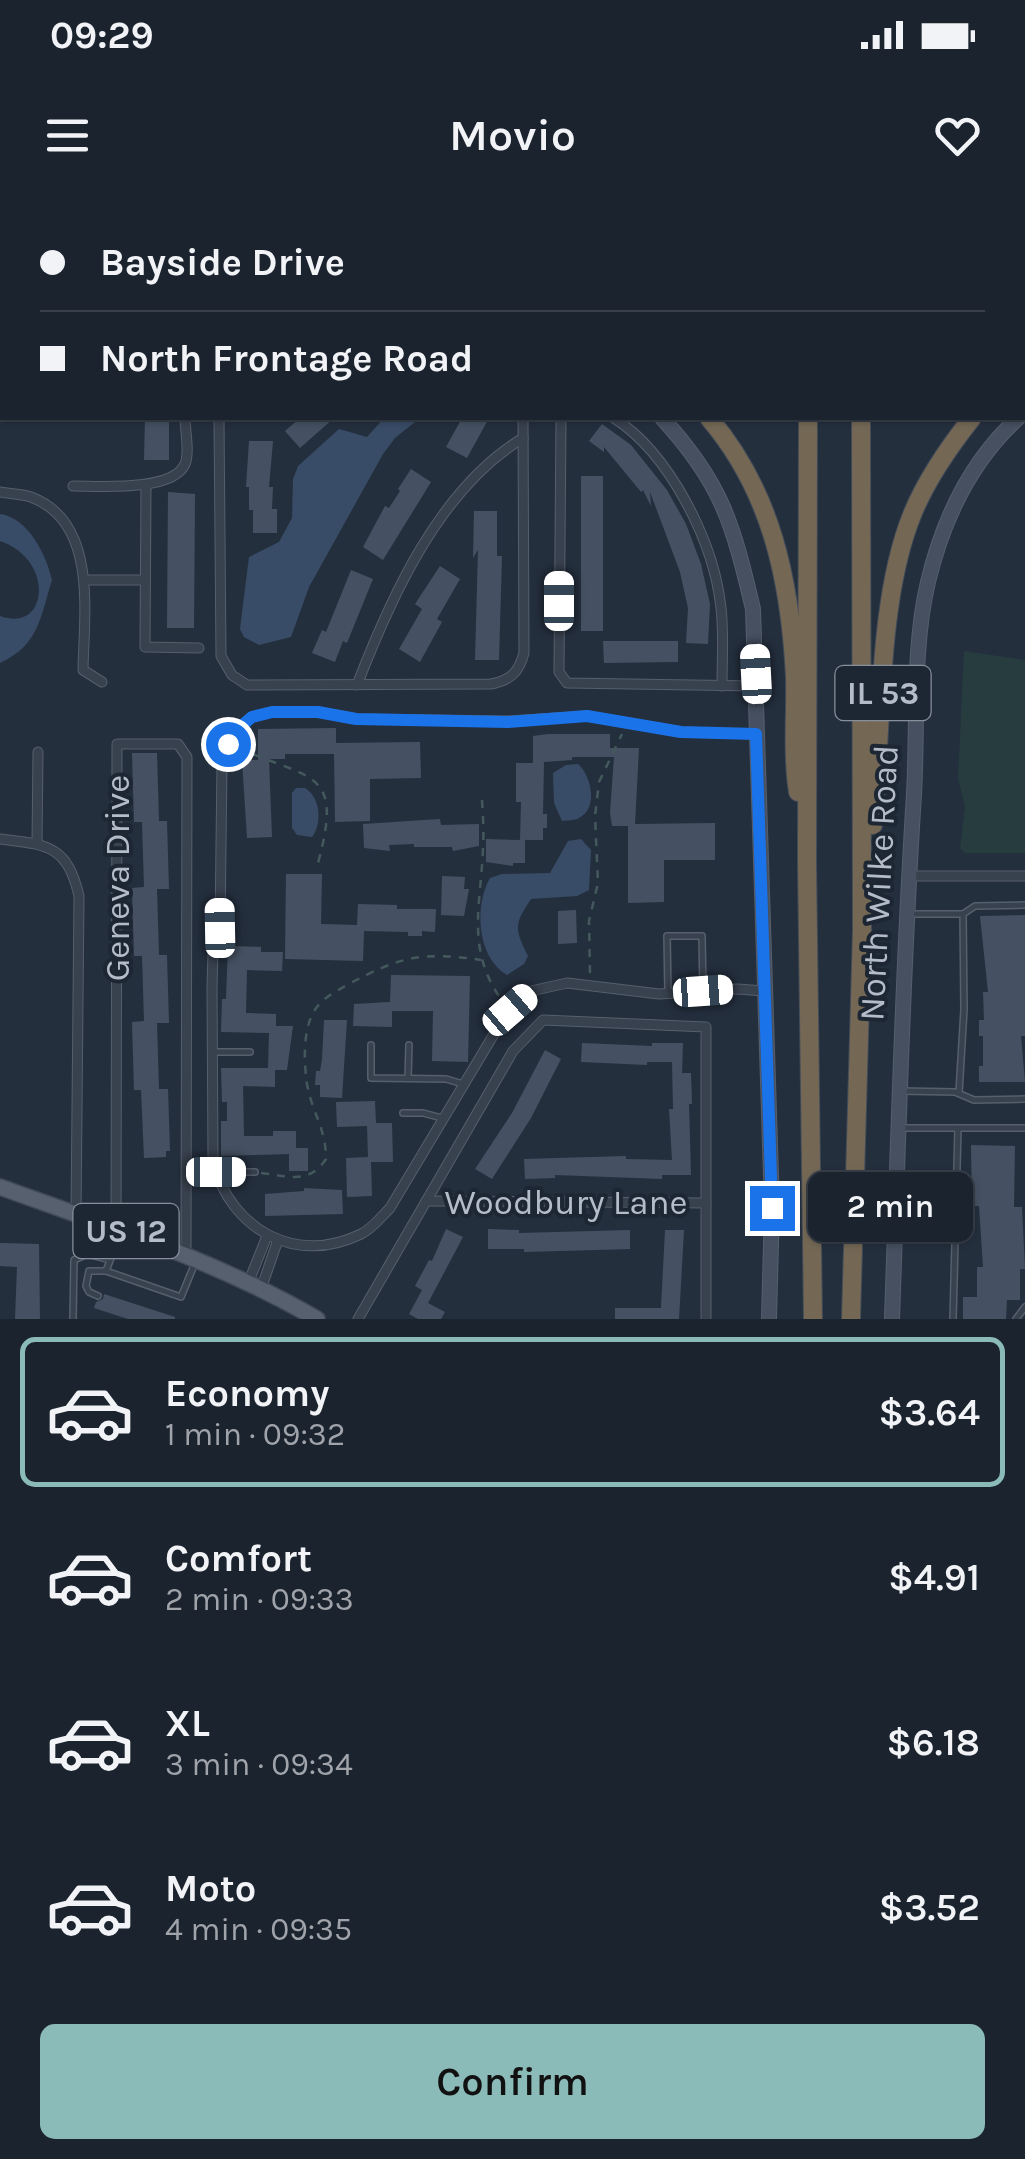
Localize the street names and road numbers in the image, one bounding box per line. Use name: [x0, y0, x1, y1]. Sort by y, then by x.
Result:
road number: IL 53: [836, 666, 930, 720]
street label: North Wilke Road: [851, 744, 907, 1022]
street label: Geneva Drive: [97, 775, 138, 981]
street label: Woodbury Lane: [444, 1182, 688, 1223]
road number: US 12: [74, 1204, 178, 1258]

